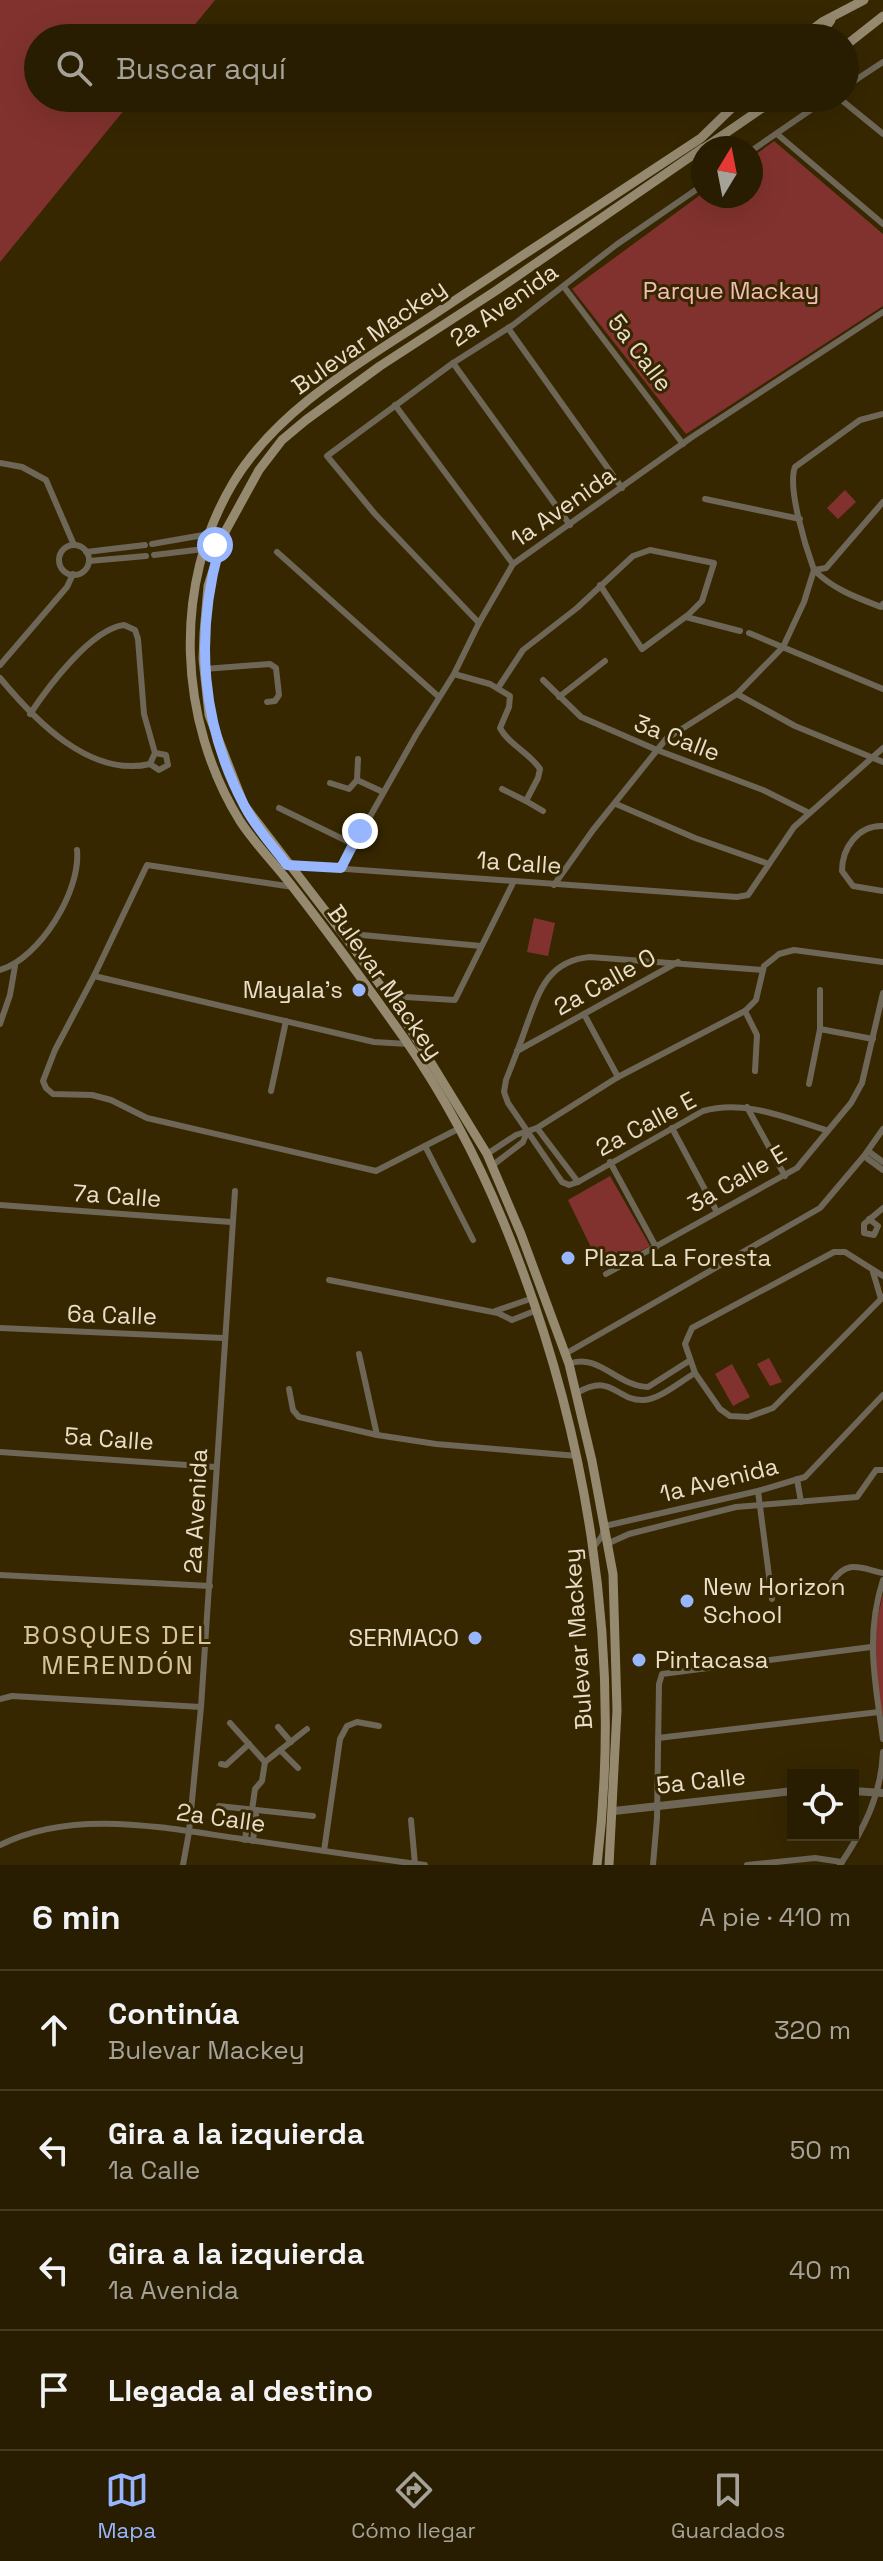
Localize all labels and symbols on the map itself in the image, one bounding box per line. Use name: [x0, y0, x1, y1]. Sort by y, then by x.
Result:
north arrow: [691, 136, 763, 208]
street label: 2a Avenida: [443, 256, 564, 353]
street label: Bulevar Mackey: [285, 272, 452, 401]
park label: Parque Mackay: [643, 275, 819, 306]
street label: 5a Calle: [601, 308, 680, 398]
street label: 1a Avenida: [504, 459, 621, 554]
route start: [197, 527, 233, 563]
street label: 3a Calle: [630, 707, 725, 768]
route end: [342, 813, 378, 849]
street label: 1a Calle: [475, 844, 563, 881]
street label: Bulevar Mackey: [321, 898, 450, 1065]
street label: 2a Calle O: [548, 941, 661, 1022]
place label: Mayala's: [243, 974, 343, 1005]
marker: Mayala's: [350, 981, 368, 999]
street label: 2a Calle E: [590, 1084, 701, 1163]
street label: 3a Calle E: [682, 1138, 792, 1219]
street label: 7a Calle: [72, 1177, 162, 1214]
place label: Plaza La Foresta: [584, 1242, 771, 1273]
marker: Plaza La Foresta: [559, 1249, 577, 1267]
street label: 6a Calle: [67, 1297, 157, 1332]
street label: 5a Calle: [63, 1420, 155, 1457]
street label: 2a Avenida: [177, 1447, 214, 1574]
street label: 1a Avenida: [656, 1450, 781, 1509]
street label: Bulevar Mackey: [556, 1547, 599, 1731]
place label: New Horizon School: [703, 1571, 845, 1630]
marker: New Horizon School: [678, 1592, 696, 1610]
district label: BOSQUES DEL MERENDÓN: [23, 1618, 213, 1682]
place label: SERMACO: [349, 1622, 459, 1653]
marker: SERMACO: [466, 1629, 484, 1647]
place label: Pintacasa: [655, 1644, 769, 1675]
marker: Pintacasa: [630, 1651, 648, 1669]
street label: 5a Calle: [655, 1760, 747, 1801]
street label: 2a Calle: [175, 1796, 268, 1839]

